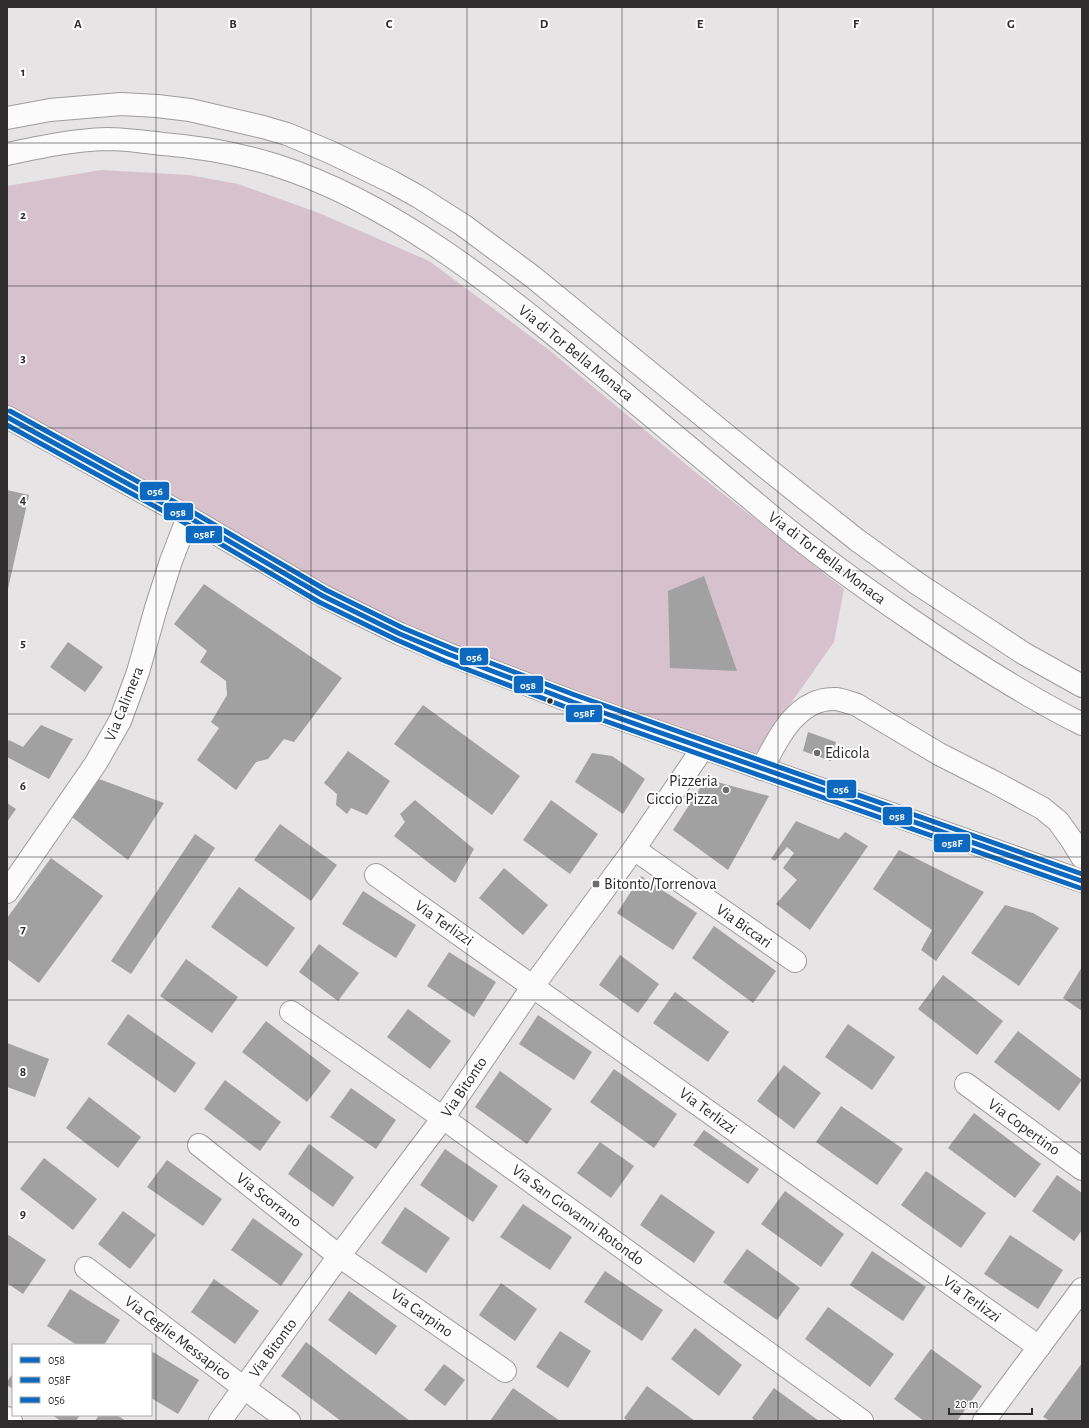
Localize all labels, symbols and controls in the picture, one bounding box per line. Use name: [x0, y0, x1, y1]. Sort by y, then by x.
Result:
text: A: [74, 18, 82, 31]
text: B: [229, 18, 237, 31]
text: C: [386, 18, 393, 31]
text: D: [540, 18, 549, 31]
text: E: [697, 18, 704, 31]
text: F: [853, 18, 860, 31]
text: G: [1007, 18, 1015, 31]
text: 1: [21, 66, 25, 79]
text: 2: [20, 209, 26, 222]
street label: Via di Tor Bella Monaca: [515, 302, 637, 404]
text: 3: [20, 352, 26, 365]
line badge: 056: [139, 481, 170, 501]
text: 056: [147, 486, 163, 497]
text: 4: [20, 494, 27, 507]
line badge: 058: [163, 502, 194, 521]
text: 058: [170, 507, 186, 518]
street label: Via di Tor Bella Monaca: [765, 509, 889, 607]
line badge: 058F: [185, 525, 223, 544]
text: 058F: [194, 529, 215, 540]
text: 5: [20, 637, 26, 650]
line badge: 056: [459, 647, 489, 666]
text: 056: [466, 652, 482, 663]
street label: Via Calimera: [102, 664, 146, 744]
line badge: 058: [513, 675, 544, 694]
text: 058: [520, 680, 536, 691]
unlabelled marker: [545, 696, 555, 706]
line badge: 058F: [565, 704, 603, 723]
text: 058F: [574, 708, 595, 719]
place label: Edicola: [825, 745, 870, 761]
marker: Edicola: [812, 748, 822, 758]
place label: Pizzeria Ciccio Pizza: [646, 773, 718, 807]
line badge: 056: [826, 779, 857, 799]
text: 6: [20, 780, 26, 793]
text: 056: [833, 784, 849, 795]
marker: Pizzeria Ciccio Pizza: [721, 785, 731, 795]
line badge: 058: [882, 806, 913, 826]
text: 058: [889, 811, 905, 822]
line badge: 058F: [933, 833, 971, 853]
text: 058F: [942, 838, 963, 849]
place label: Bitonto/Torrenova: [604, 876, 717, 892]
marker: Bitonto/Torrenova: [591, 879, 601, 889]
street label: Via Terlizzi: [412, 897, 476, 949]
street label: Via Biccari: [713, 901, 775, 951]
text: 7: [20, 923, 26, 936]
street label: Via Bitonto: [438, 1054, 490, 1120]
text: 8: [20, 1066, 26, 1079]
street label: Via Terlizzi: [676, 1085, 740, 1137]
street label: Via Copertino: [985, 1096, 1063, 1158]
street label: Via San Giovanni Rotondo: [509, 1162, 647, 1268]
street label: Via Scorrano: [234, 1170, 305, 1230]
text: 9: [20, 1208, 26, 1221]
street label: Via Terlizzi: [940, 1273, 1004, 1325]
street label: Via Carpino: [388, 1286, 456, 1340]
street label: Via Ceglie Messapico: [122, 1293, 234, 1383]
street label: Via Bitonto: [246, 1315, 300, 1381]
legend: [12, 1344, 152, 1416]
text: 058: [48, 1354, 65, 1366]
text: 058F: [48, 1374, 71, 1386]
scale bar: [949, 1390, 1032, 1416]
text: 056: [48, 1394, 65, 1406]
text: 20 m: [955, 1398, 978, 1410]

